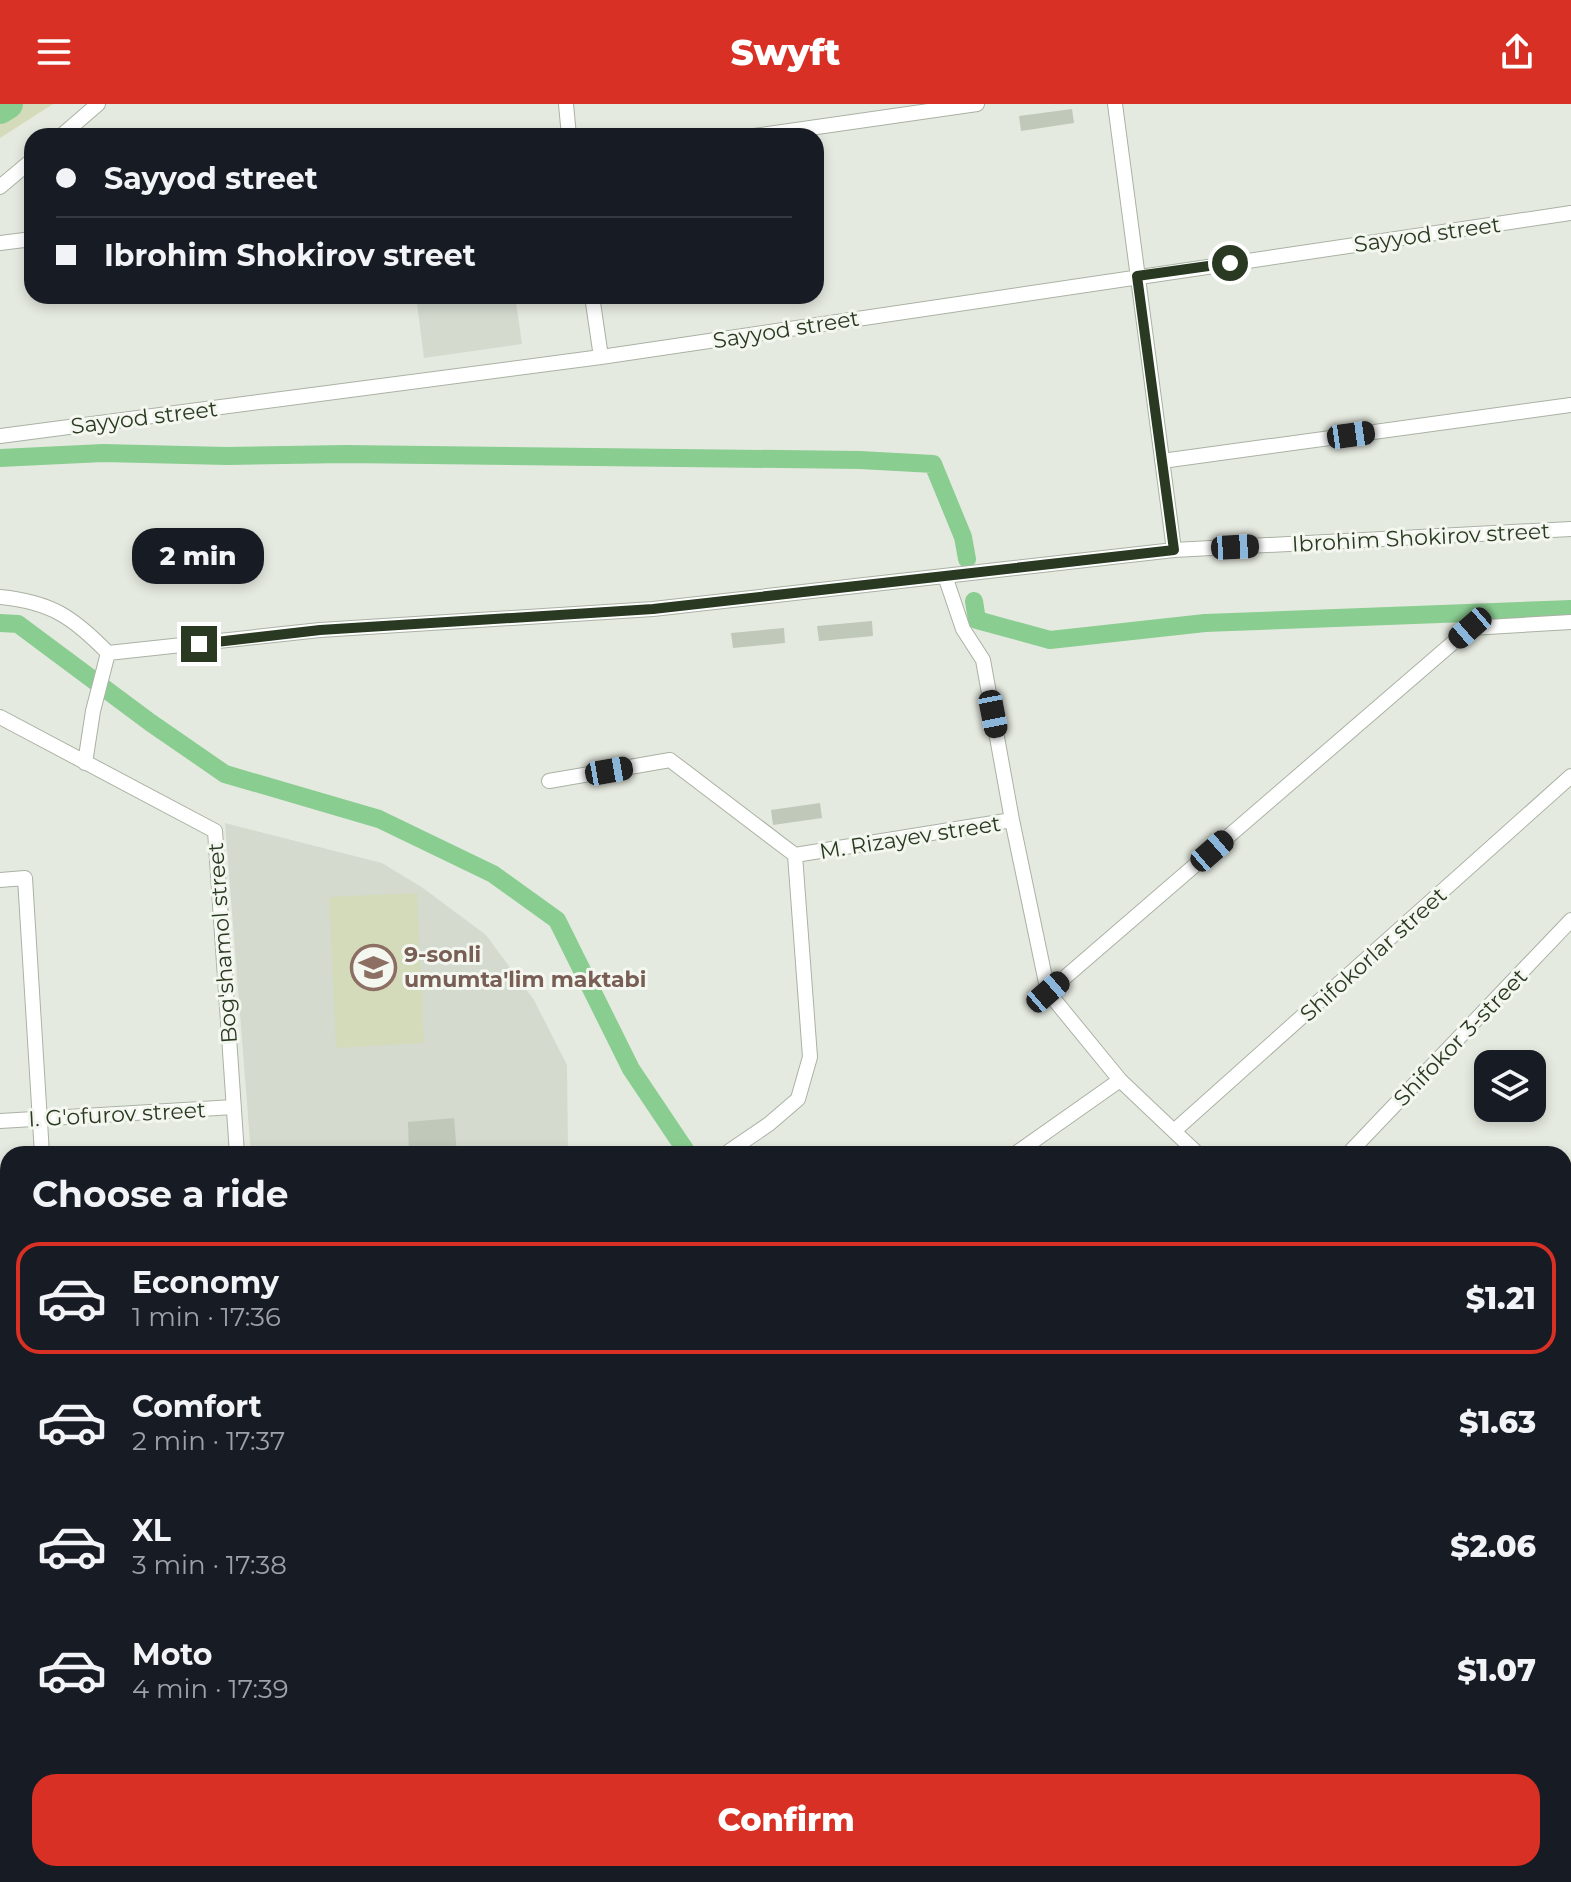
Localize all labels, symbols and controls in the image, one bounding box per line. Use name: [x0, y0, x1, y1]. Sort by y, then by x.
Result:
icon: menu: [32, 30, 76, 74]
text: Swyft: [731, 30, 840, 74]
icon: share: [1495, 30, 1539, 74]
text: Sayyod street: [104, 160, 318, 197]
street label: Sayyod street: [1352, 211, 1502, 258]
text: Ibrohim Shokirov street: [104, 237, 476, 274]
route start: [1212, 245, 1248, 281]
street label: Sayyod street: [711, 305, 861, 354]
street label: Sayyod street: [69, 395, 219, 440]
car: [1326, 420, 1376, 450]
street label: Ibrohim Shokirov street: [1291, 517, 1551, 558]
callout: 2 min: [133, 528, 265, 584]
car: [1210, 534, 1260, 560]
text: 2 min: [160, 540, 236, 572]
car: [1444, 603, 1496, 653]
route end: [181, 626, 217, 662]
car: [977, 688, 1009, 740]
car: [583, 755, 635, 787]
street label: M. Rizayev street: [818, 810, 1003, 865]
car: [1186, 826, 1238, 876]
street label: Bog'shamol street: [202, 842, 243, 1044]
street label: Shifokorlar street: [1295, 881, 1452, 1027]
place label: 9-sonli umumta'lim maktabi: [404, 941, 646, 993]
school or university icon: 9-sonli umumta'lim maktabi: [349, 943, 397, 991]
street label: Shifokor 3-street: [1388, 963, 1533, 1112]
car: [1022, 967, 1074, 1017]
map controls: [1474, 1050, 1546, 1122]
button: layers: [1474, 1050, 1546, 1122]
street label: I. G'ofurov street: [28, 1096, 206, 1133]
text: Choose a ride: [32, 1172, 289, 1216]
icon: car: [36, 1262, 108, 1334]
text: Economy: [132, 1264, 279, 1301]
text: $1.21: [1466, 1280, 1536, 1317]
text: 1 min · 17:36: [132, 1301, 281, 1333]
icon: car: [36, 1386, 108, 1458]
text: Comfort: [132, 1388, 262, 1425]
text: $1.63: [1459, 1404, 1536, 1441]
text: 2 min · 17:37: [132, 1425, 285, 1457]
icon: car: [36, 1510, 108, 1582]
text: XL: [132, 1512, 171, 1549]
text: $2.06: [1450, 1528, 1536, 1565]
text: 3 min · 17:38: [132, 1549, 287, 1581]
icon: car: [36, 1634, 108, 1706]
text: Moto: [132, 1636, 213, 1673]
text: $1.07: [1457, 1652, 1536, 1689]
text: 4 min · 17:39: [132, 1673, 289, 1705]
button: Confirm: [32, 1774, 1540, 1866]

